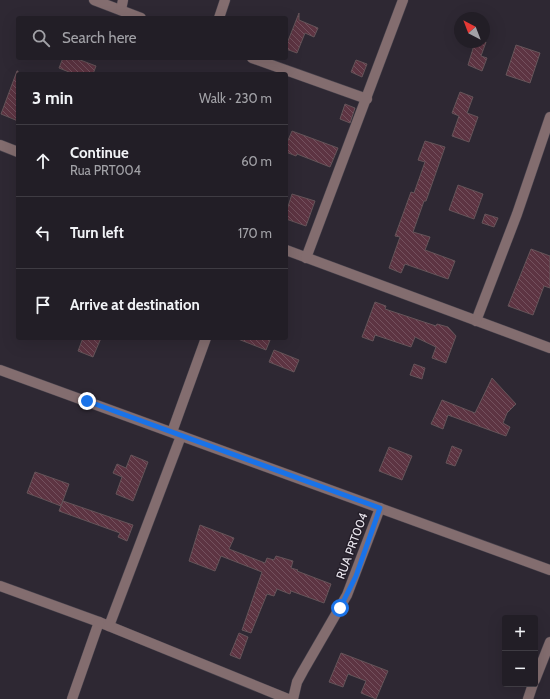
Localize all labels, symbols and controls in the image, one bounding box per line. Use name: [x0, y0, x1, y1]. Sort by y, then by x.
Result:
north arrow: [454, 12, 490, 48]
search box: [16, 16, 288, 60]
icon: search: [30, 27, 52, 49]
text: Search here: [62, 29, 137, 47]
text: 3 min: [32, 88, 73, 108]
text: Walk · 230 m: [199, 90, 272, 106]
text: Continue: [70, 144, 129, 162]
icon: ahead: [32, 150, 54, 172]
text: 60 m: [241, 153, 272, 169]
text: Rua PRT004: [70, 162, 141, 178]
icon: left: [32, 222, 54, 244]
text: Turn left: [70, 224, 124, 242]
text: 170 m: [238, 225, 272, 241]
icon: arrive: [32, 294, 54, 316]
text: Arrive at destination: [70, 296, 200, 314]
route end: [78, 392, 96, 410]
street label: RUA PRT004: [333, 511, 371, 581]
route start: [331, 599, 349, 617]
map controls: [502, 615, 538, 687]
button: +: [502, 615, 538, 651]
button: −: [502, 651, 538, 687]

